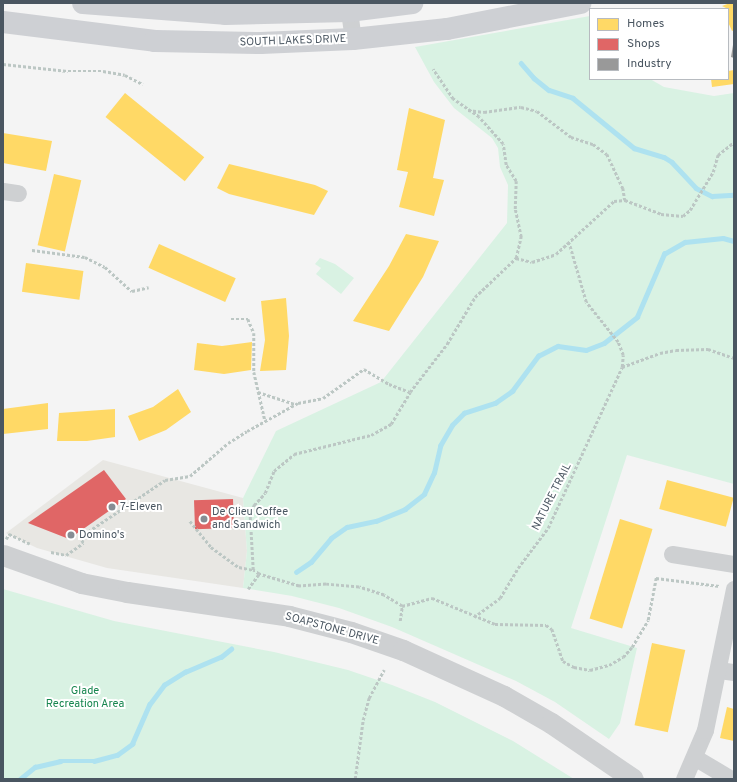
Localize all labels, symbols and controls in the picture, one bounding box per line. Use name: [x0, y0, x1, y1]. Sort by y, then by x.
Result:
legend: [589, 8, 729, 80]
text: Homes: [627, 16, 664, 32]
street label: SOUTH LAKES DRIVE: [239, 33, 347, 49]
text: Shops: [627, 36, 660, 52]
text: Industry: [627, 56, 672, 72]
street label: NATURE TRAIL: [529, 461, 575, 533]
place label: 7-Eleven: [120, 500, 162, 514]
marker: 7-Eleven: [107, 502, 117, 512]
place label: De Clieu Coffee and Sandwich: [212, 506, 288, 532]
marker: De Clieu Coffee and Sandwich: [199, 514, 209, 524]
place label: Domino's: [79, 528, 125, 542]
marker: Domino's: [66, 530, 76, 540]
street label: SOAPSTONE DRIVE: [284, 610, 380, 648]
park label: Glade Recreation Area: [46, 685, 124, 711]

